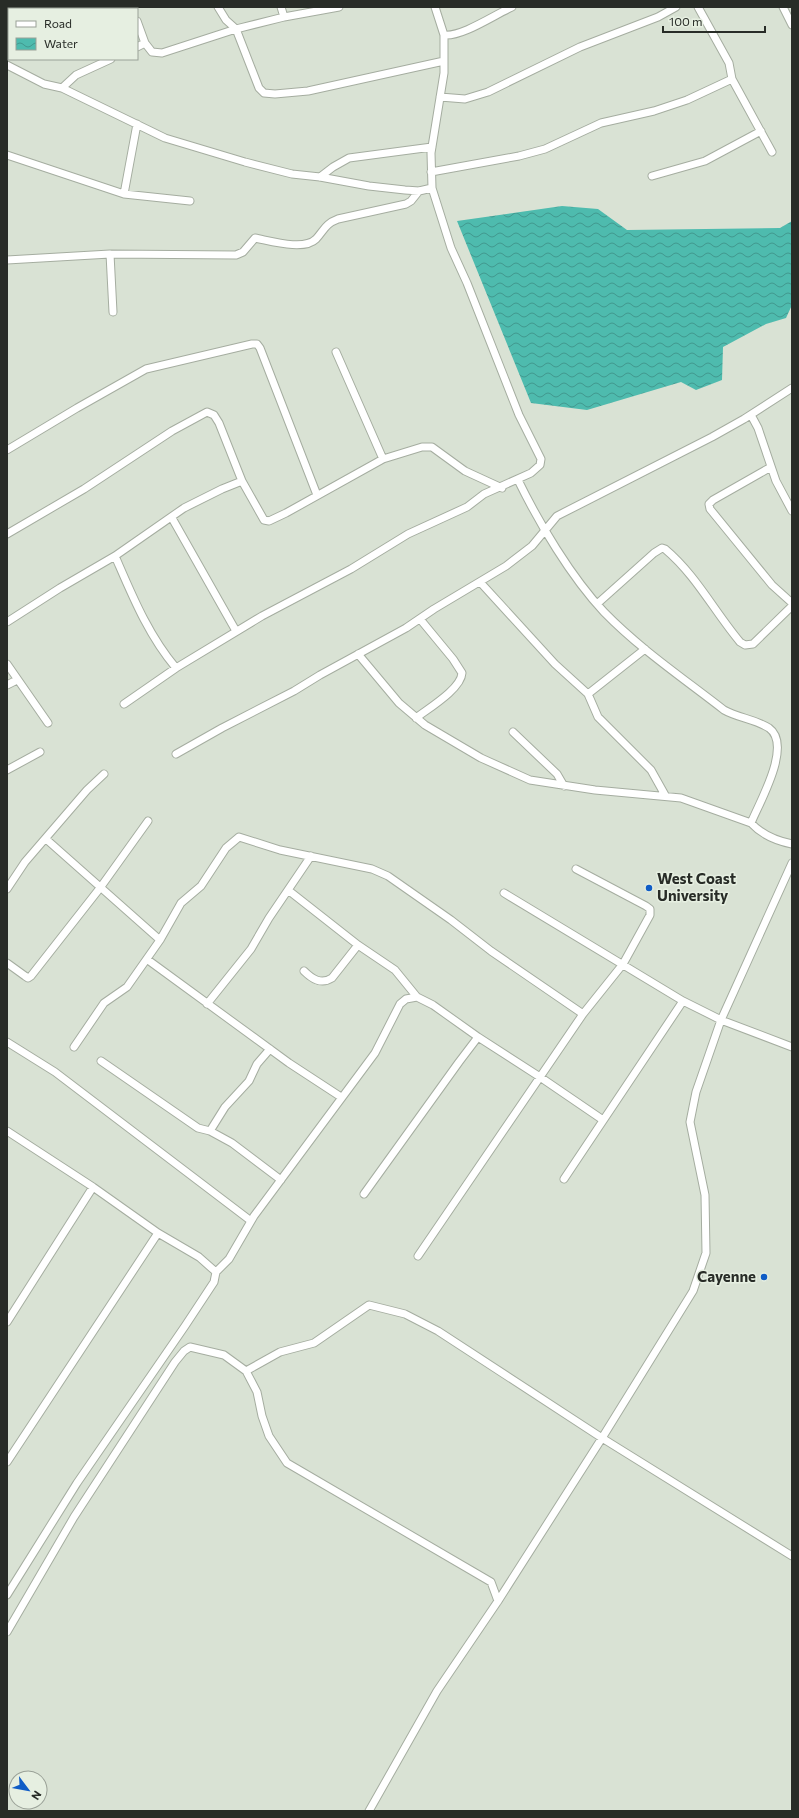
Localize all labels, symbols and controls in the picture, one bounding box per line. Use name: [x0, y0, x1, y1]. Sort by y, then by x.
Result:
legend: [8, 8, 138, 60]
scale bar: [663, 8, 765, 34]
text: 100 m: [669, 14, 703, 28]
text: Road: [44, 16, 72, 30]
text: Water: [44, 36, 78, 50]
place label: West Coast University: [657, 869, 736, 904]
marker: West Coast University: [644, 883, 654, 893]
place label: Cayenne: [697, 1267, 756, 1285]
marker: Cayenne: [759, 1272, 769, 1282]
north arrow: [8, 1770, 48, 1810]
text: N: [29, 1789, 45, 1803]

